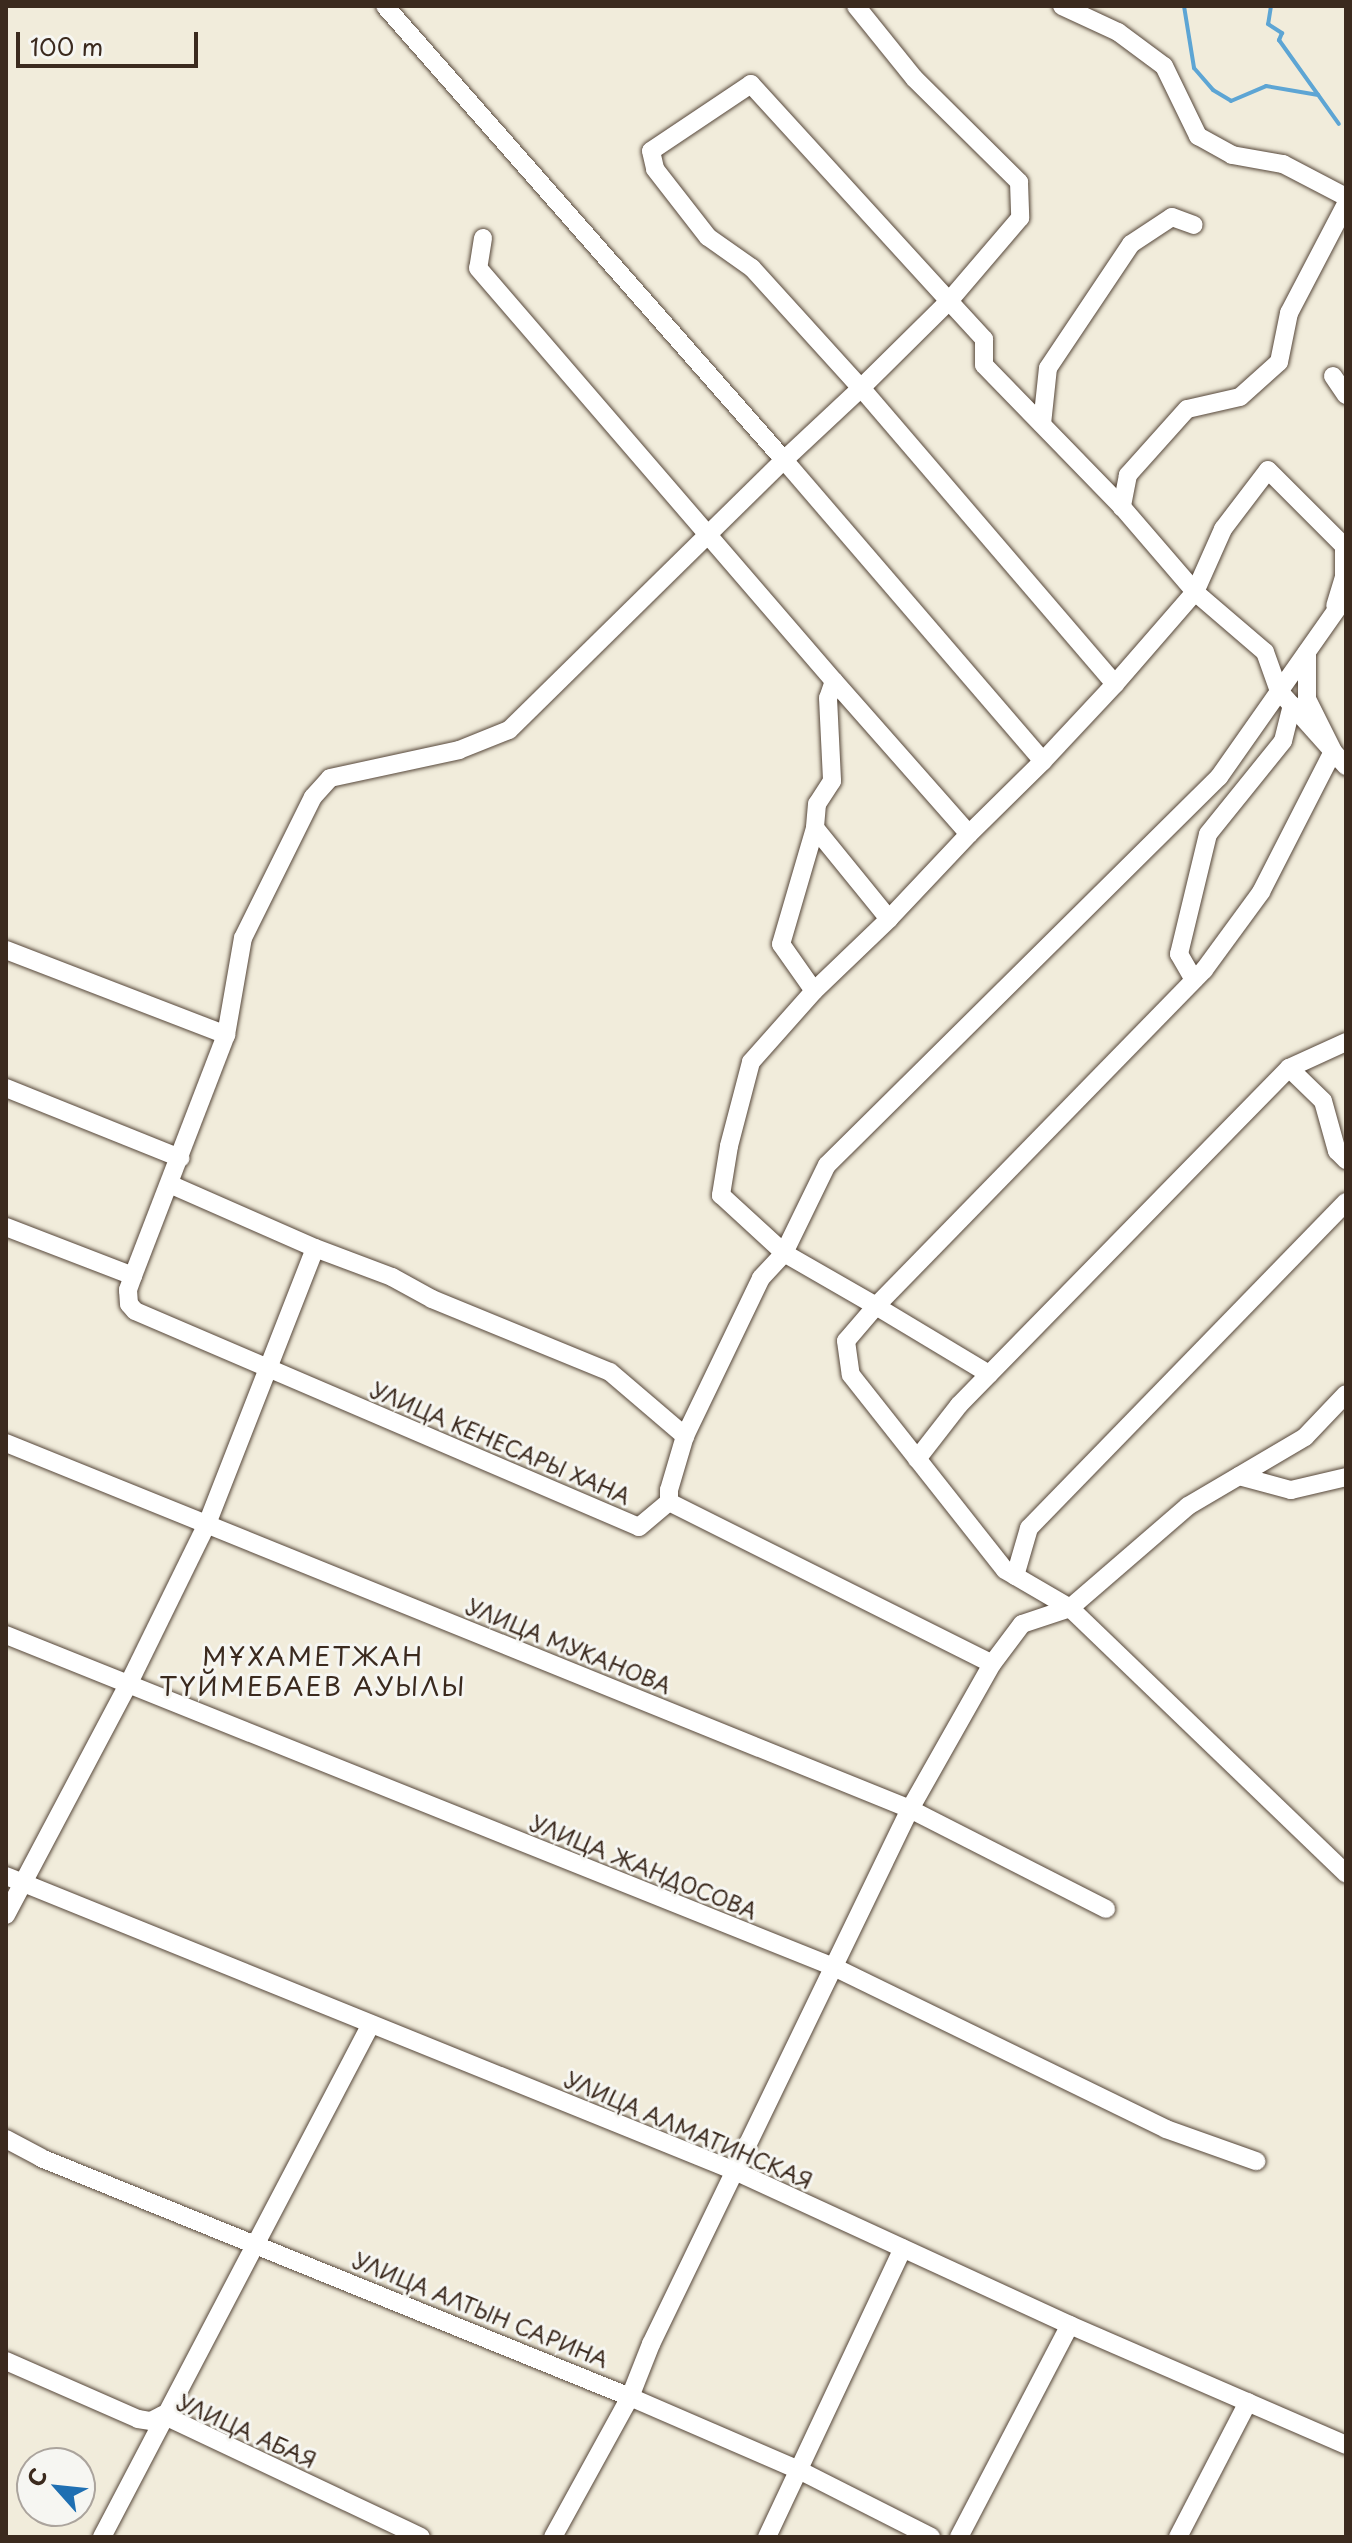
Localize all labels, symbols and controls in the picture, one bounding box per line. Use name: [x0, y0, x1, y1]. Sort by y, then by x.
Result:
scale bar: [20, 16, 202, 66]
text: 100 m: [30, 28, 103, 64]
street label: УЛИЦА КЕНЕСАРЫ ХАНА: [366, 1375, 636, 1509]
street label: УЛИЦА МУКАНОВА: [462, 1591, 676, 1699]
district label: МҰХАМЕТЖАН ТҮЙМЕБАЕВ АУЫЛЫ: [159, 1640, 467, 1702]
street label: УЛИЦА ЖАНДОСОВА: [527, 1808, 761, 1924]
street label: УЛИЦА АЛМАТИНСКАЯ: [560, 2064, 818, 2194]
street label: УЛИЦА АЛТЫН САРИНА: [348, 2245, 614, 2373]
street label: УЛИЦА АБАЯ: [173, 2387, 321, 2473]
north arrow: [16, 2447, 96, 2527]
text: С: [17, 2462, 54, 2492]

